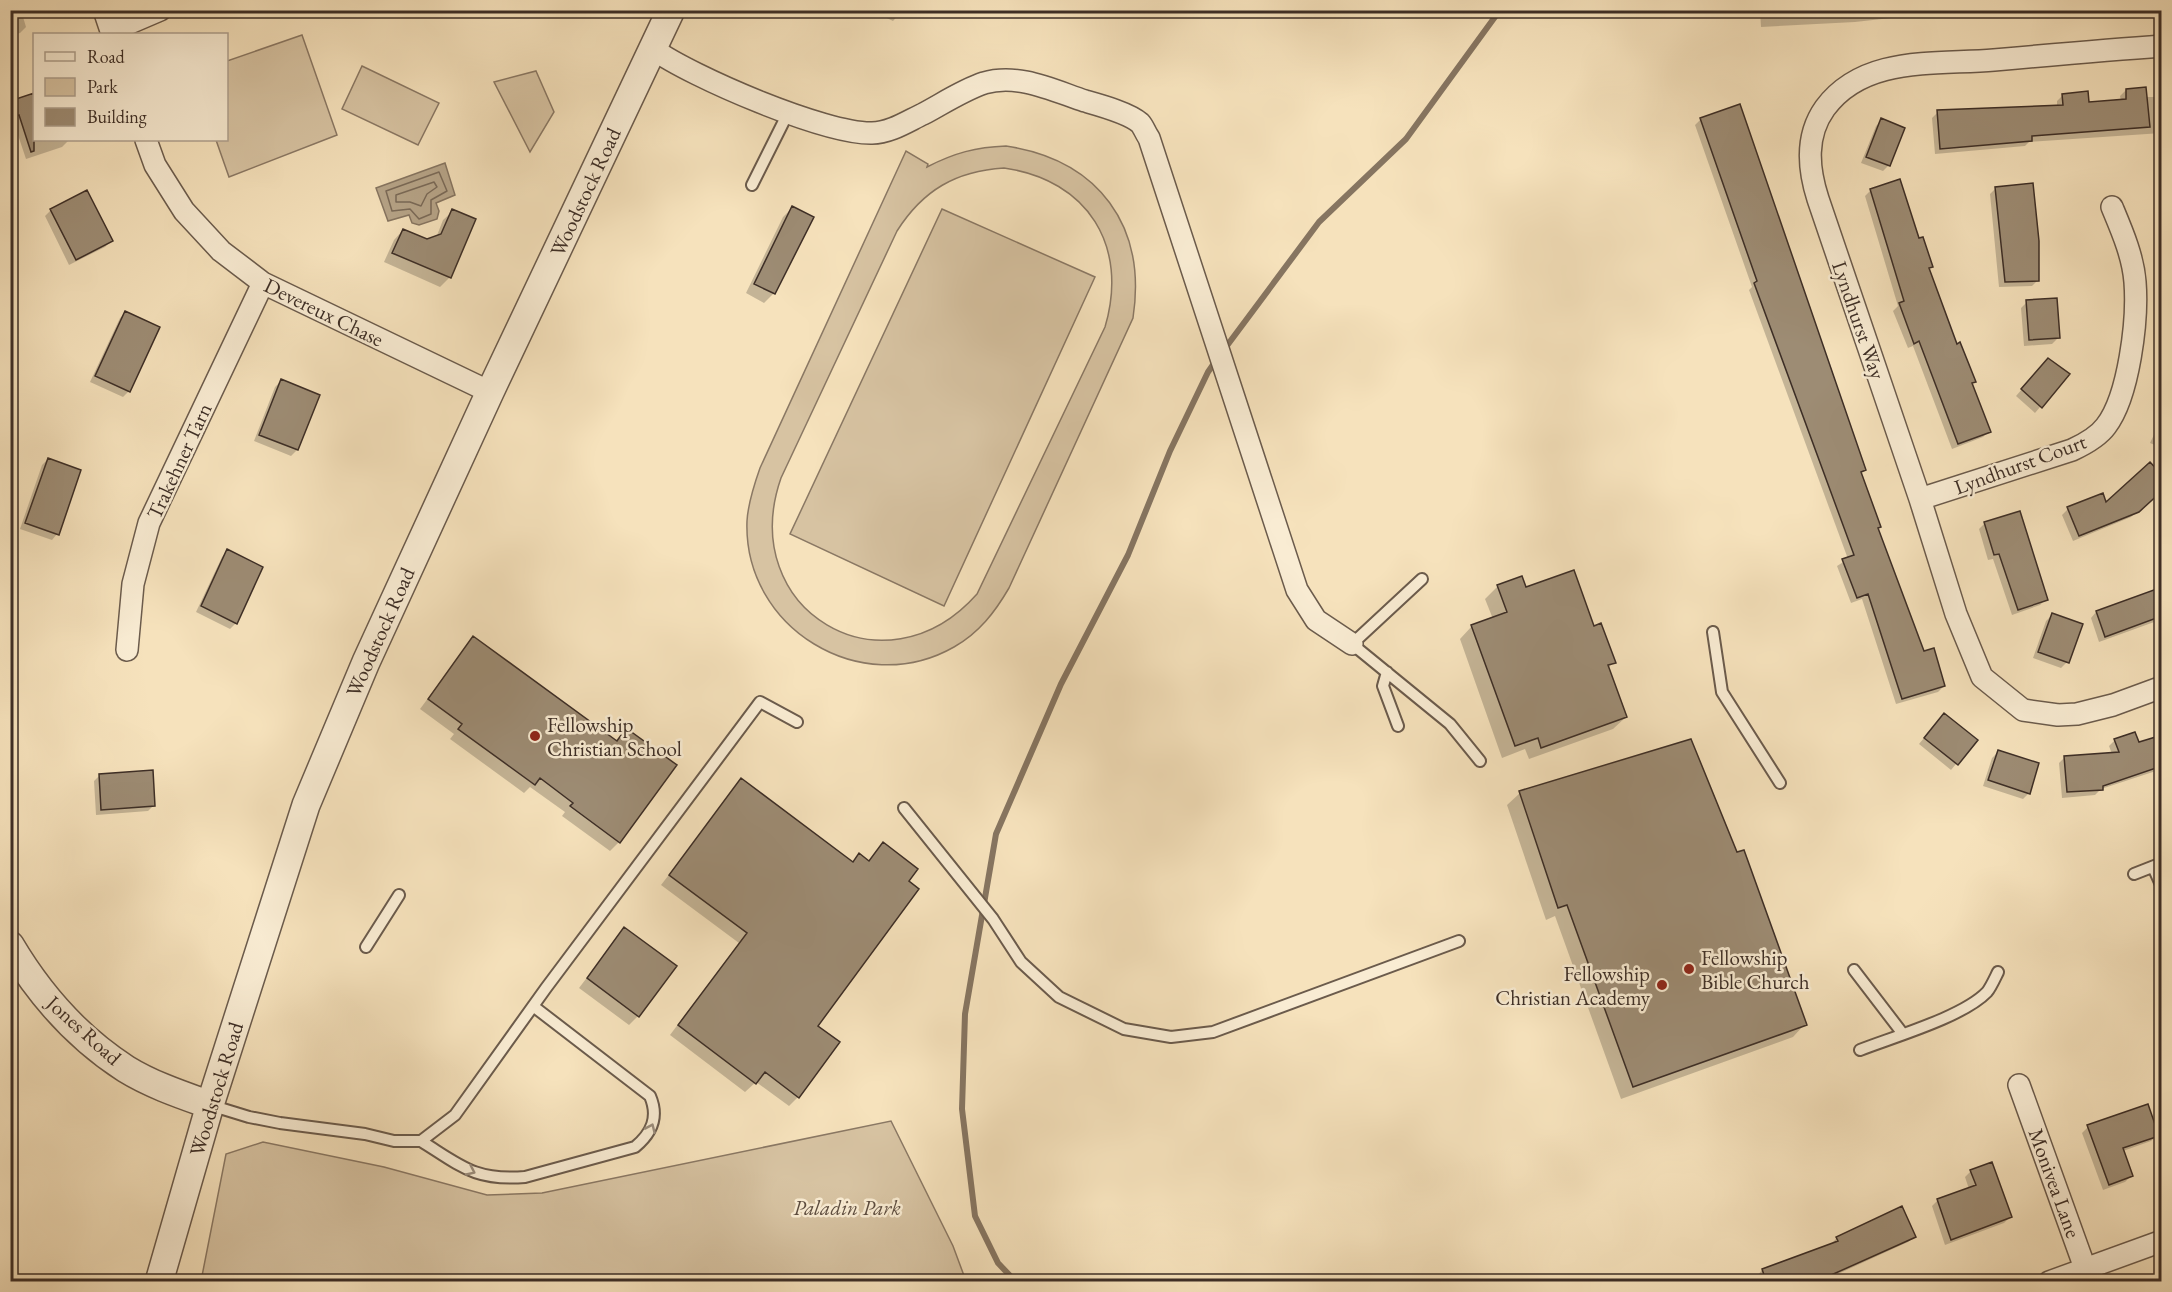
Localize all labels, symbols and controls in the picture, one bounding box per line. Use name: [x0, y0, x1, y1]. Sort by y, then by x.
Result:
legend: [33, 33, 228, 141]
text: Road: [87, 45, 126, 68]
text: Park: [87, 75, 118, 98]
text: Building: [87, 105, 147, 128]
street label: Woodstock Road: [543, 123, 627, 261]
street label: Lyndhurst Way: [1826, 257, 1892, 383]
street label: Devereux Chase: [260, 271, 388, 353]
street label: Trakehner Tarn: [140, 399, 218, 523]
street label: Lyndhurst Court: [1950, 427, 2090, 500]
street label: Woodstock Road: [339, 563, 421, 701]
place label: Fellowship Christian School: [547, 711, 682, 762]
marker: Fellowship Christian School: [528, 729, 542, 743]
place label: Fellowship Bible Church: [1701, 944, 1810, 995]
place label: Fellowship Christian Academy: [1495, 960, 1651, 1011]
marker: Fellowship Bible Church: [1682, 962, 1696, 976]
marker: Fellowship Christian Academy: [1655, 978, 1669, 992]
street label: Jones Road: [39, 988, 127, 1071]
street label: Woodstock Road: [183, 1018, 249, 1159]
one-way arrow: [643, 1123, 655, 1134]
street label: Monivea Lane: [2023, 1125, 2087, 1241]
one-way arrow: [465, 1163, 476, 1175]
park label: Paladin Park: [793, 1194, 901, 1221]

